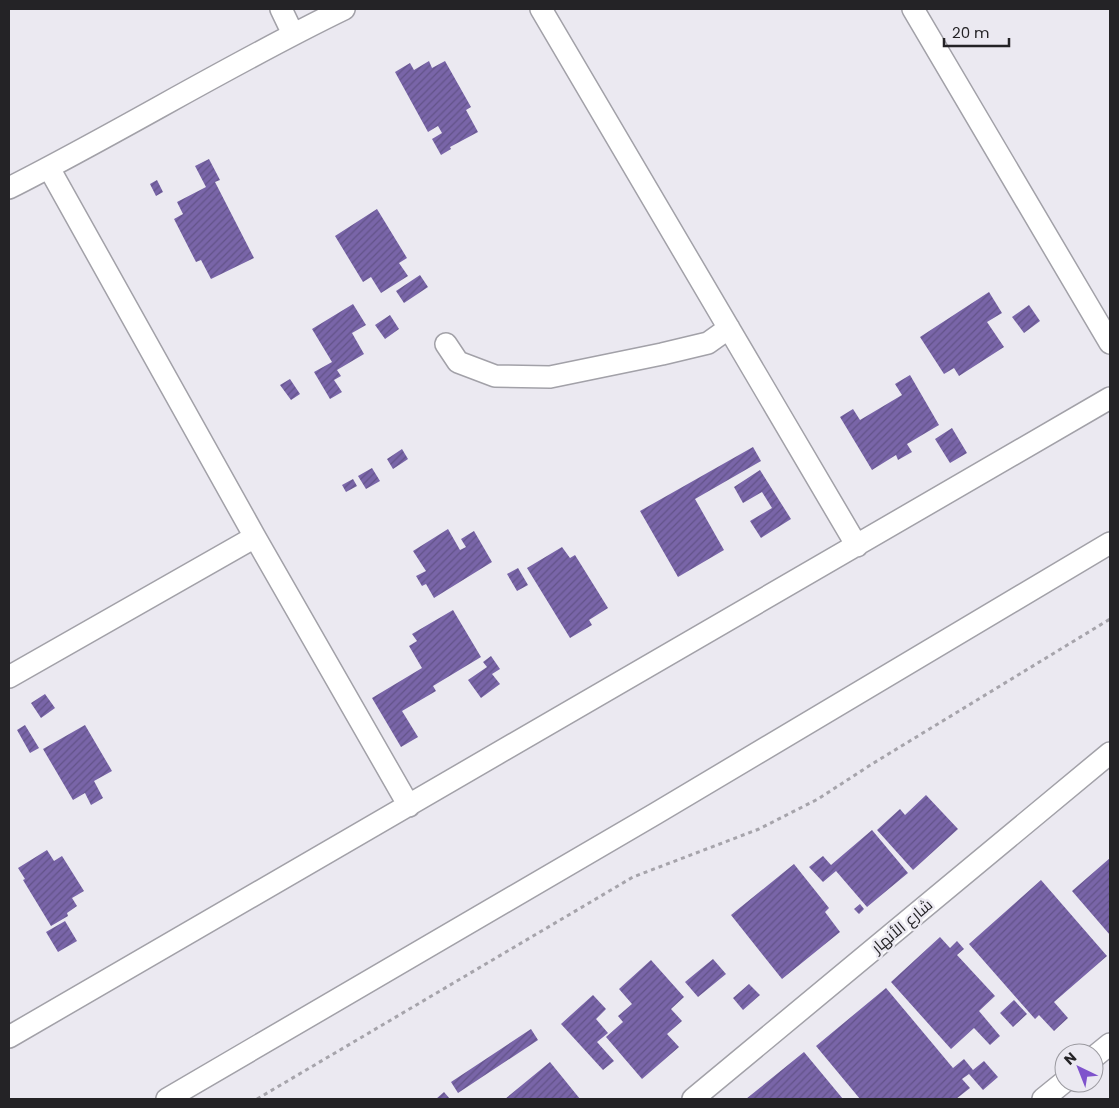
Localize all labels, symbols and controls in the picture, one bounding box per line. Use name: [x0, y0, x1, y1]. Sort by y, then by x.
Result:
scale bar: [944, 15, 1009, 47]
text: 20 m: [952, 22, 990, 43]
street label: شارع الأنهار: [866, 894, 938, 959]
north arrow: [1054, 1043, 1104, 1093]
text: N: [1059, 1048, 1081, 1069]

